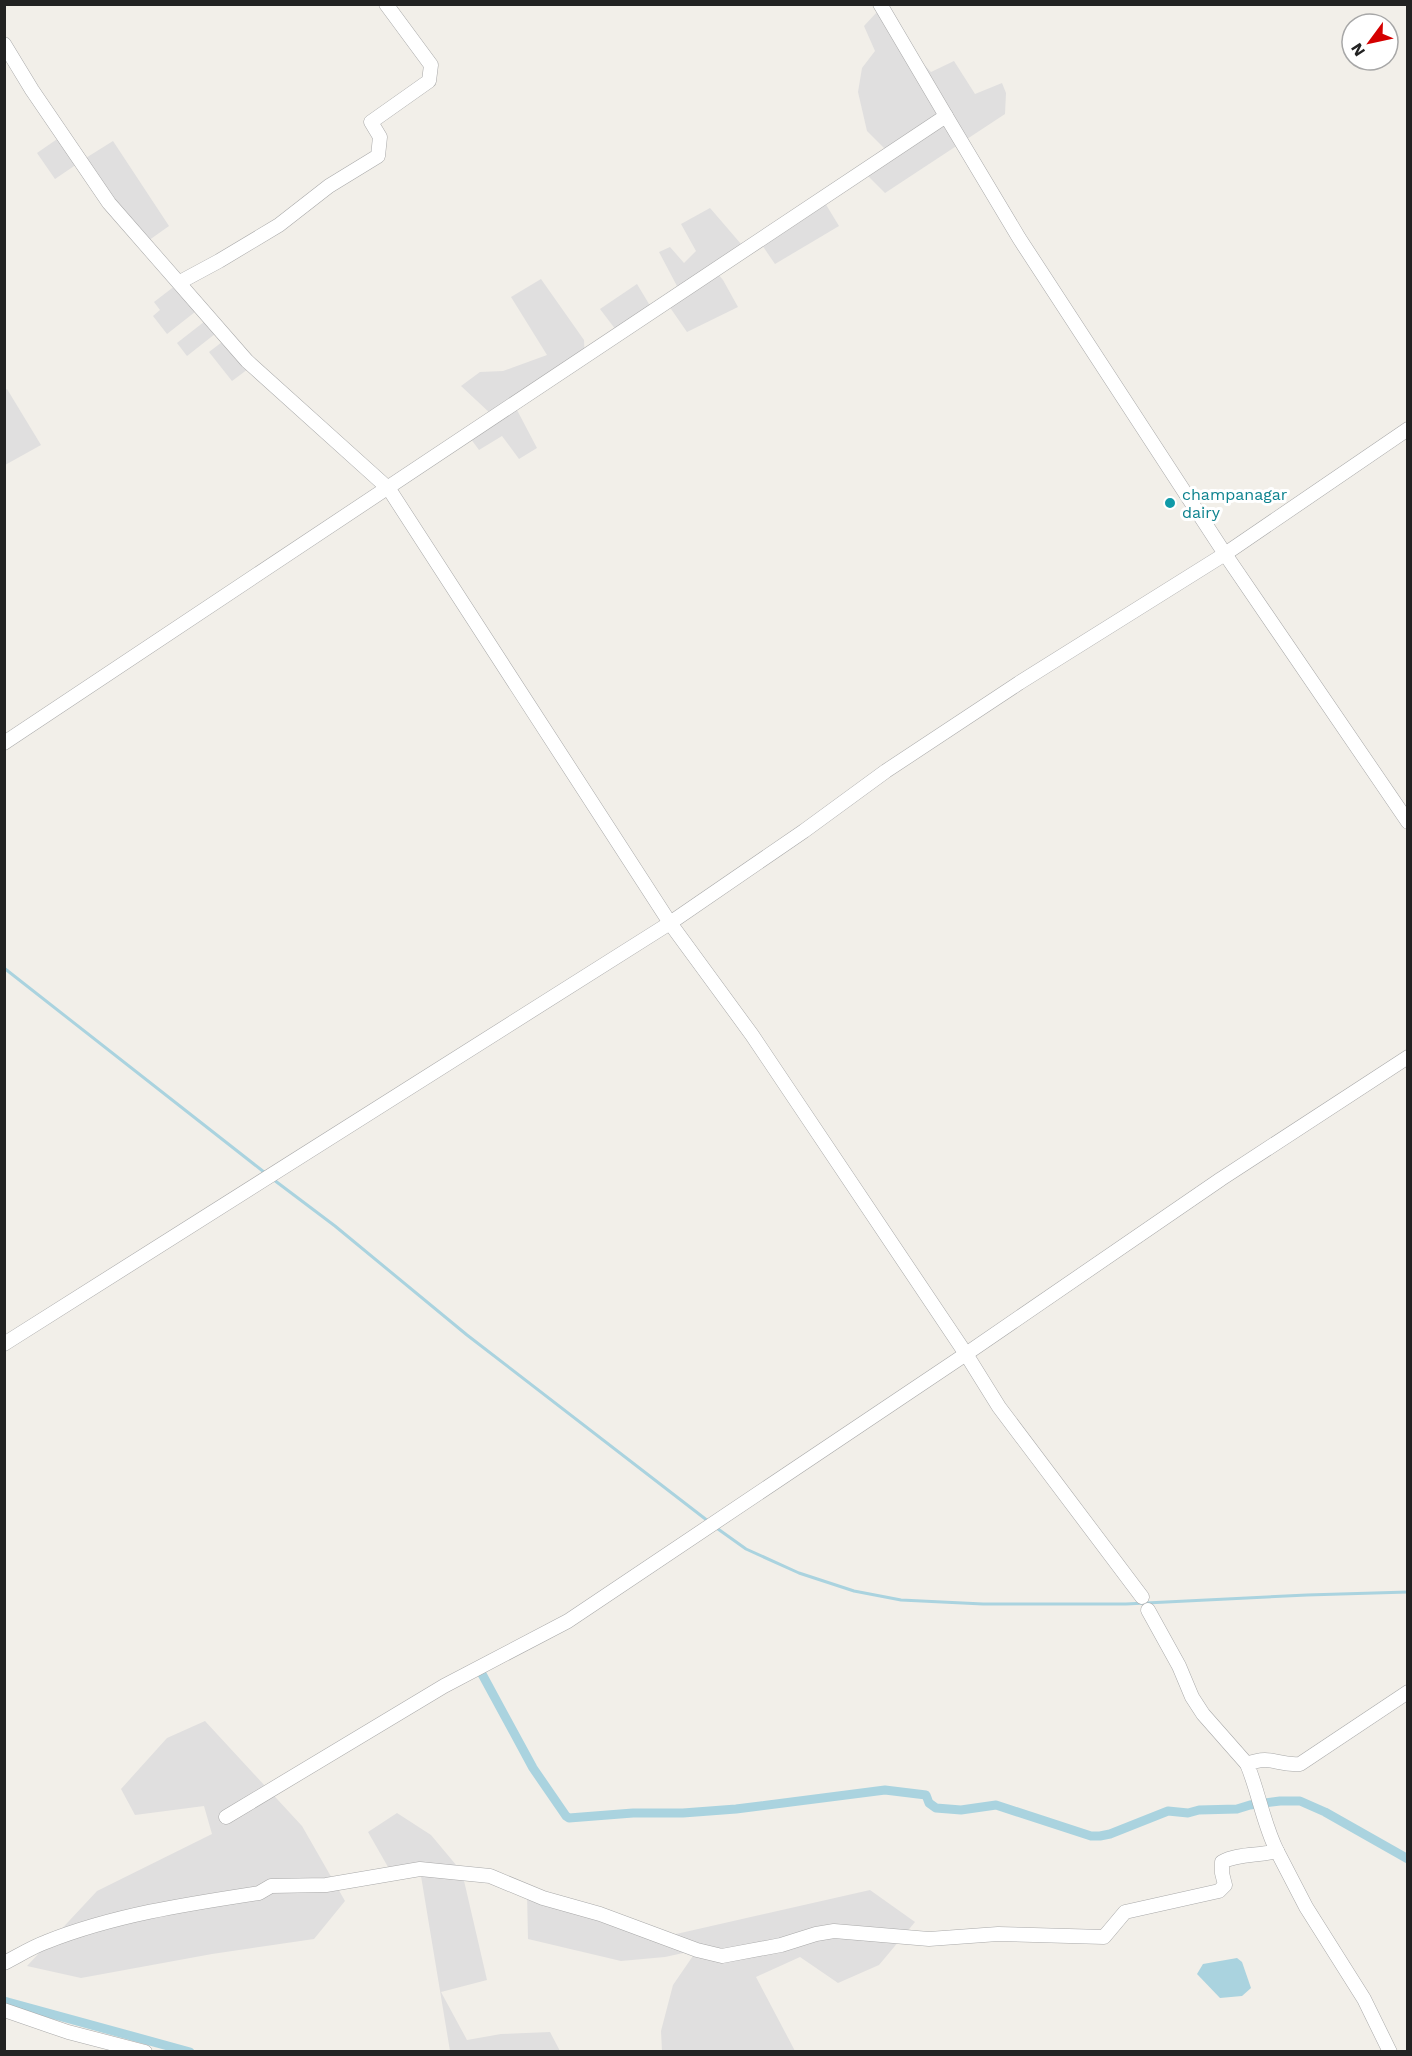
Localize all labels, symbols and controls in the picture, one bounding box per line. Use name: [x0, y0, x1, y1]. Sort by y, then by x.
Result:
north arrow: [1340, 12, 1400, 72]
text: N: [1347, 40, 1369, 60]
place label: champanagar dairy: [1182, 485, 1288, 522]
marker: champanagar dairy: [1163, 496, 1177, 510]

